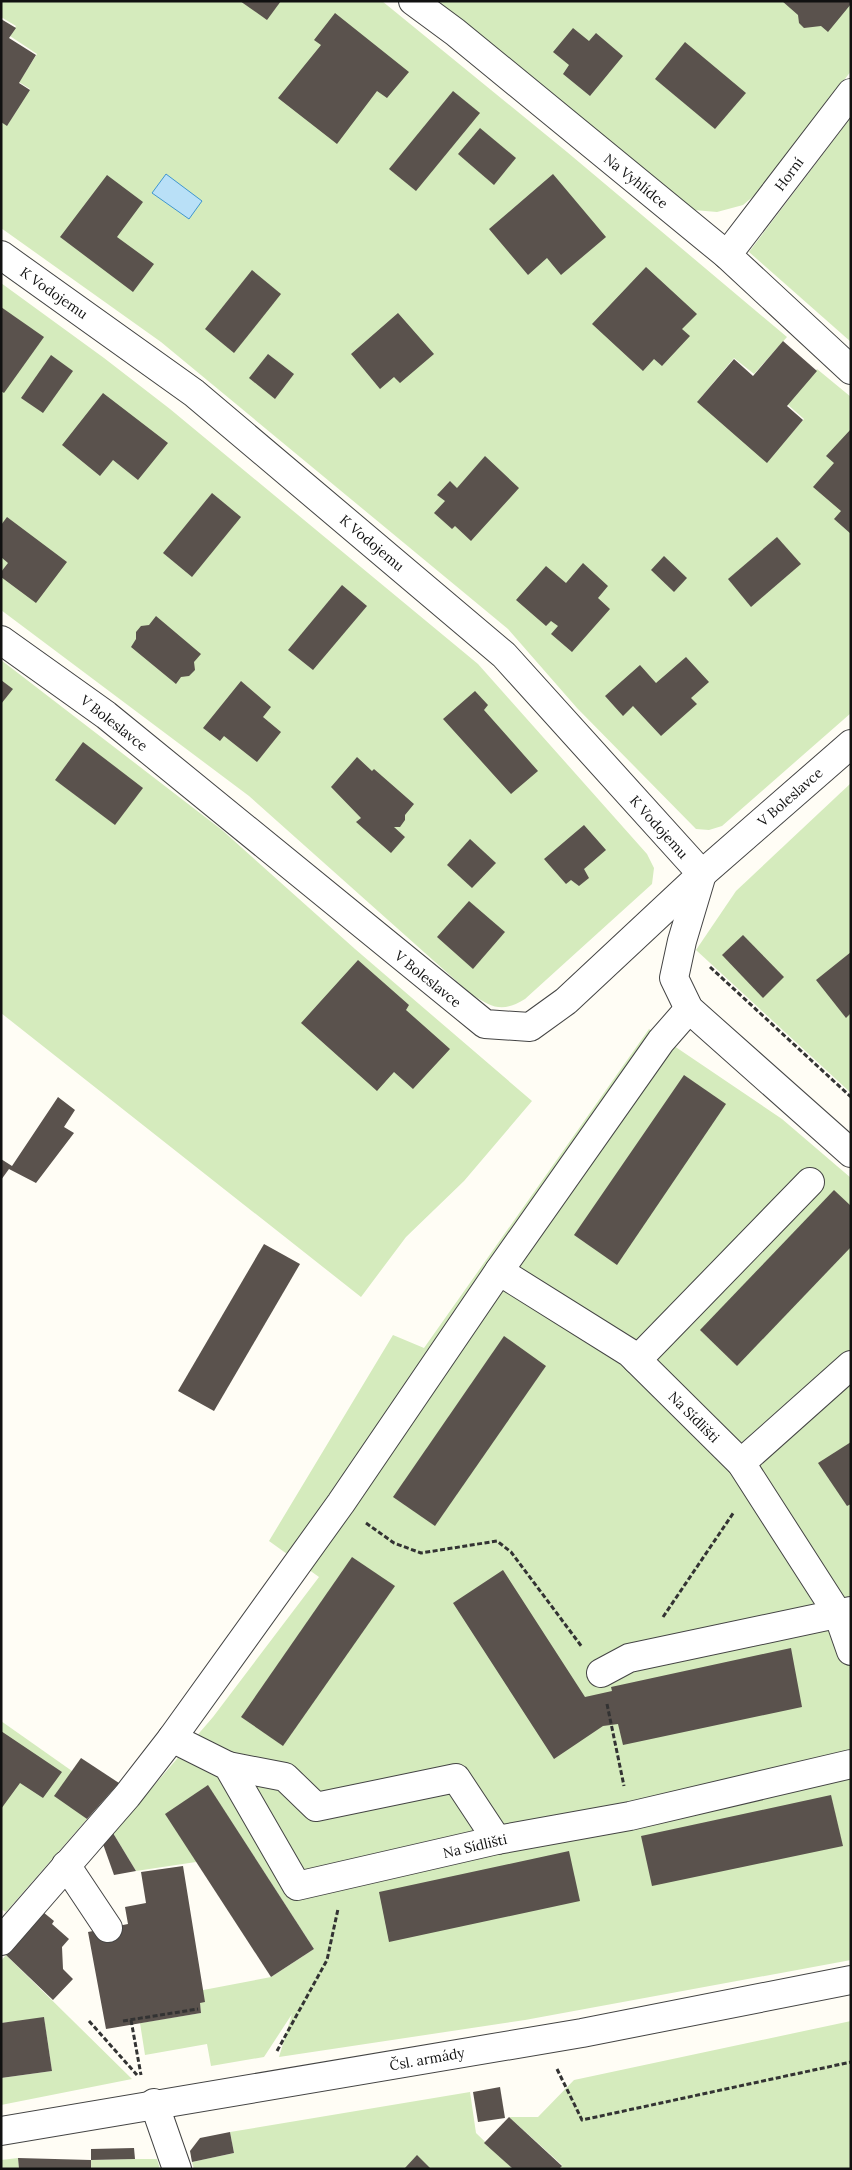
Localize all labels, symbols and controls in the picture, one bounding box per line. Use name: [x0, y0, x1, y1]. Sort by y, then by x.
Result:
street label: Na Vyhlídce: [600, 150, 672, 213]
street label: Horní: [771, 154, 807, 194]
street label: K Vodojemu: [17, 263, 91, 323]
street label: K Vodojemu: [336, 511, 408, 575]
street label: V Boleslavce: [76, 691, 152, 755]
street label: V Boleslavce: [753, 764, 827, 831]
street label: K Vodojemu: [626, 792, 692, 862]
street label: V Boleslavce: [390, 946, 465, 1012]
street label: Na Sídlišti: [665, 1388, 723, 1446]
street label: Na Sídlišti: [441, 1830, 509, 1862]
street label: Čsl. armády: [388, 2043, 467, 2074]

